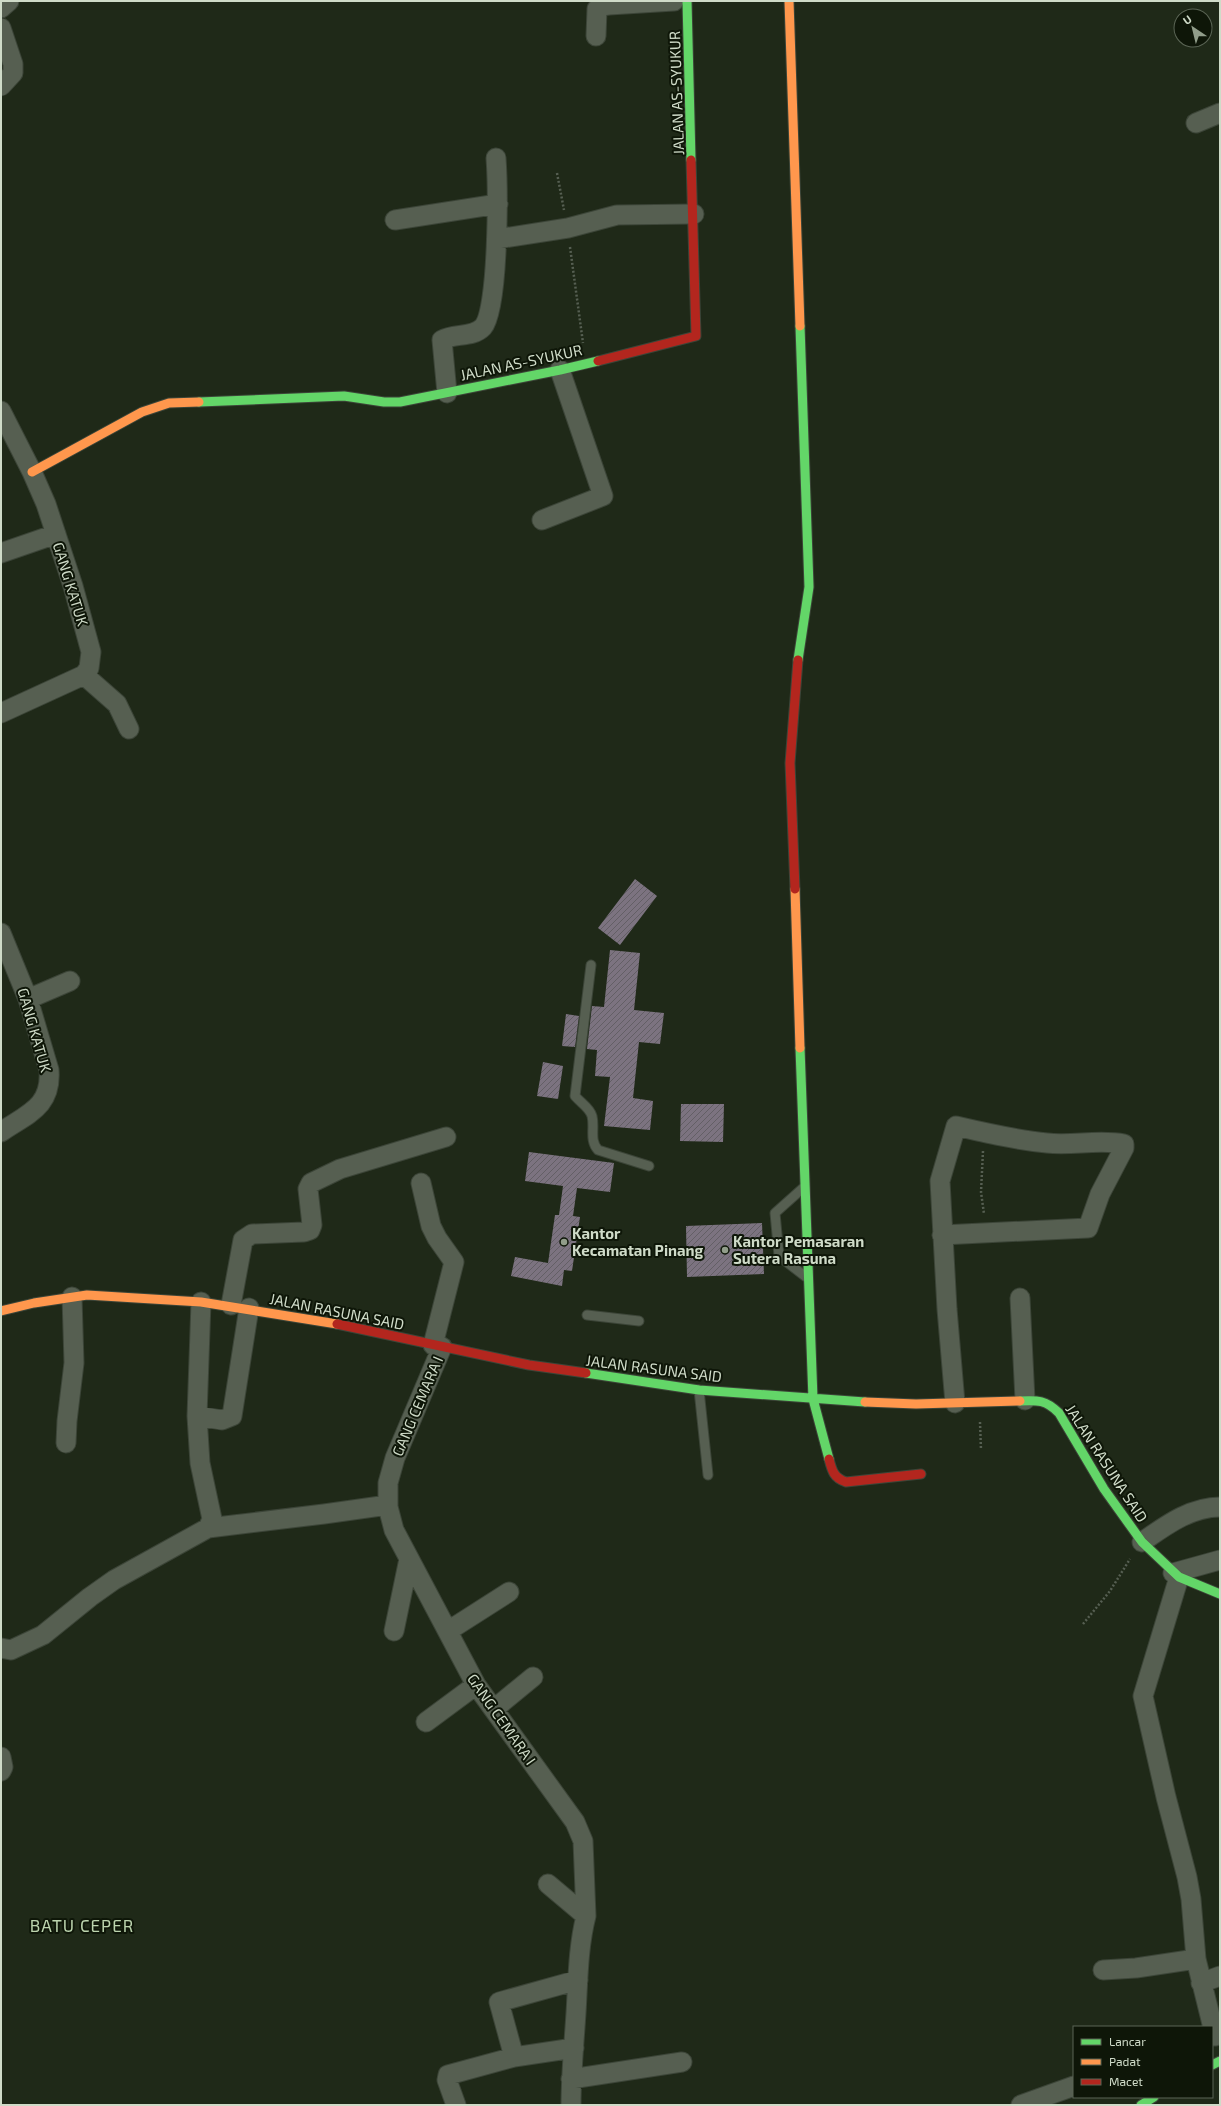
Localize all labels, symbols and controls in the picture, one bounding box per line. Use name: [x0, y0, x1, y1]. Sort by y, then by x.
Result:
north arrow: [1173, 8, 1213, 48]
text: U: [1180, 12, 1194, 27]
street label: JALAN AS-SYUKUR: [665, 31, 687, 155]
street label: JALAN AS-SYUKUR: [458, 340, 584, 384]
street label: GANG KATUK: [50, 540, 92, 628]
street label: GANG KATUK: [14, 986, 56, 1074]
place label: Kantor Kecamatan Pinang: [572, 1224, 704, 1259]
place label: Kantor Pemasaran Sutera Rasuna: [733, 1232, 864, 1267]
marker: Kantor Kecamatan Pinang: [559, 1237, 569, 1247]
marker: Kantor Pemasaran Sutera Rasuna: [720, 1245, 730, 1255]
street label: JALAN RASUNA SAID: [268, 1289, 406, 1333]
street label: JALAN RASUNA SAID: [585, 1351, 723, 1385]
street label: GANG CEMARA I: [388, 1353, 446, 1459]
street label: JALAN RASUNA SAID: [1062, 1401, 1152, 1525]
street label: GANG CEMARA I: [464, 1670, 540, 1768]
district label: BATU CEPER: [30, 1915, 134, 1935]
legend: [1073, 2026, 1213, 2098]
text: Lancar: [1109, 2034, 1146, 2048]
text: Padat: [1109, 2054, 1141, 2068]
text: Macet: [1109, 2074, 1143, 2088]

